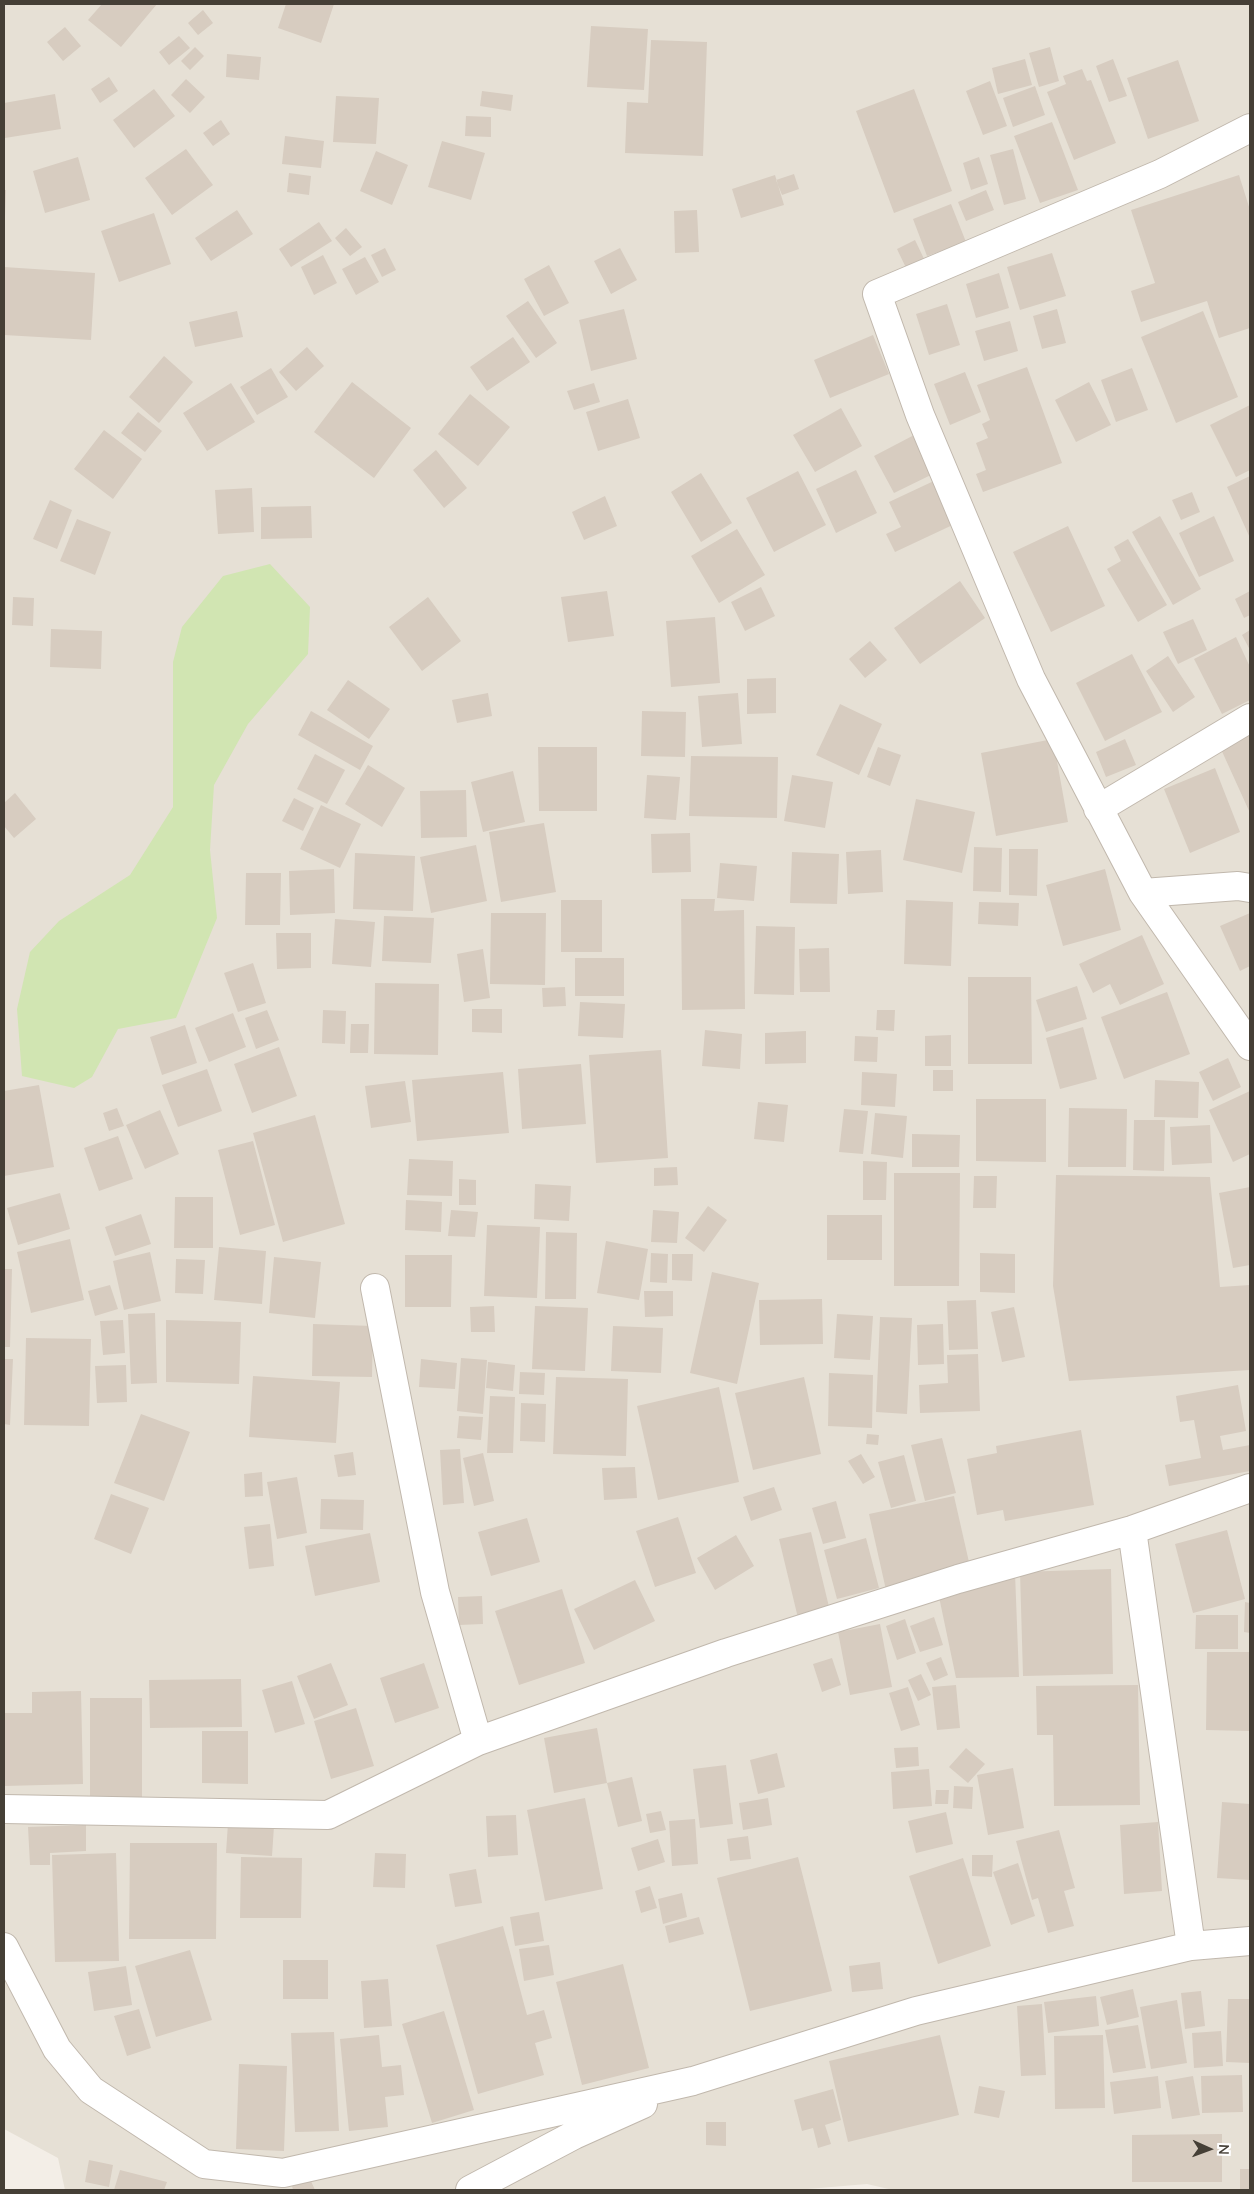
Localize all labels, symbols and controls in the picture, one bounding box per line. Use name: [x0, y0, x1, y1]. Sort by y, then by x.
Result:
north arrow: [1184, 2124, 1234, 2174]
text: N: [1215, 2144, 1233, 2155]

